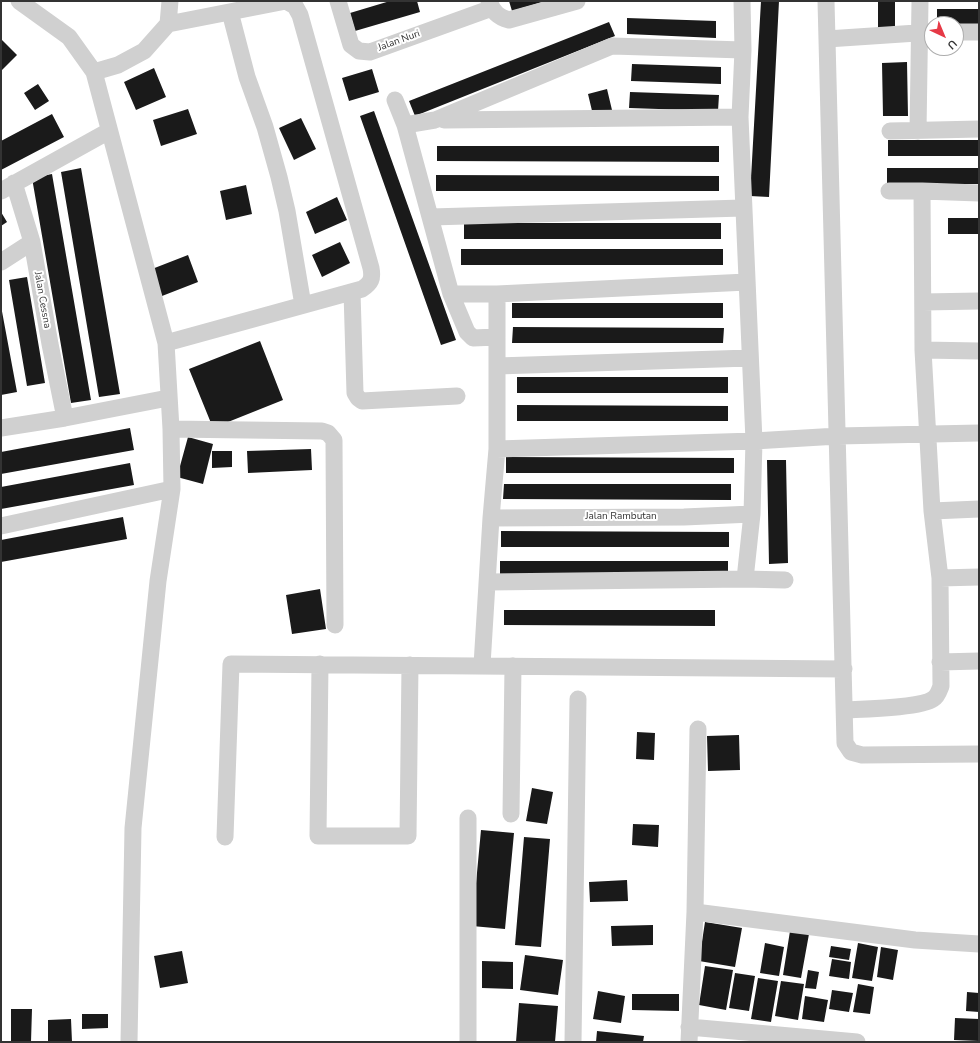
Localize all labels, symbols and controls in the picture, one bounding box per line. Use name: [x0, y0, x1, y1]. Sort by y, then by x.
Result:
north arrow: [924, 16, 964, 56]
street label: Jalan Nuri: [376, 28, 422, 54]
text: U: [944, 36, 960, 52]
street label: Jalan Cessna: [31, 271, 53, 329]
street label: Jalan Rambutan: [585, 511, 657, 523]

